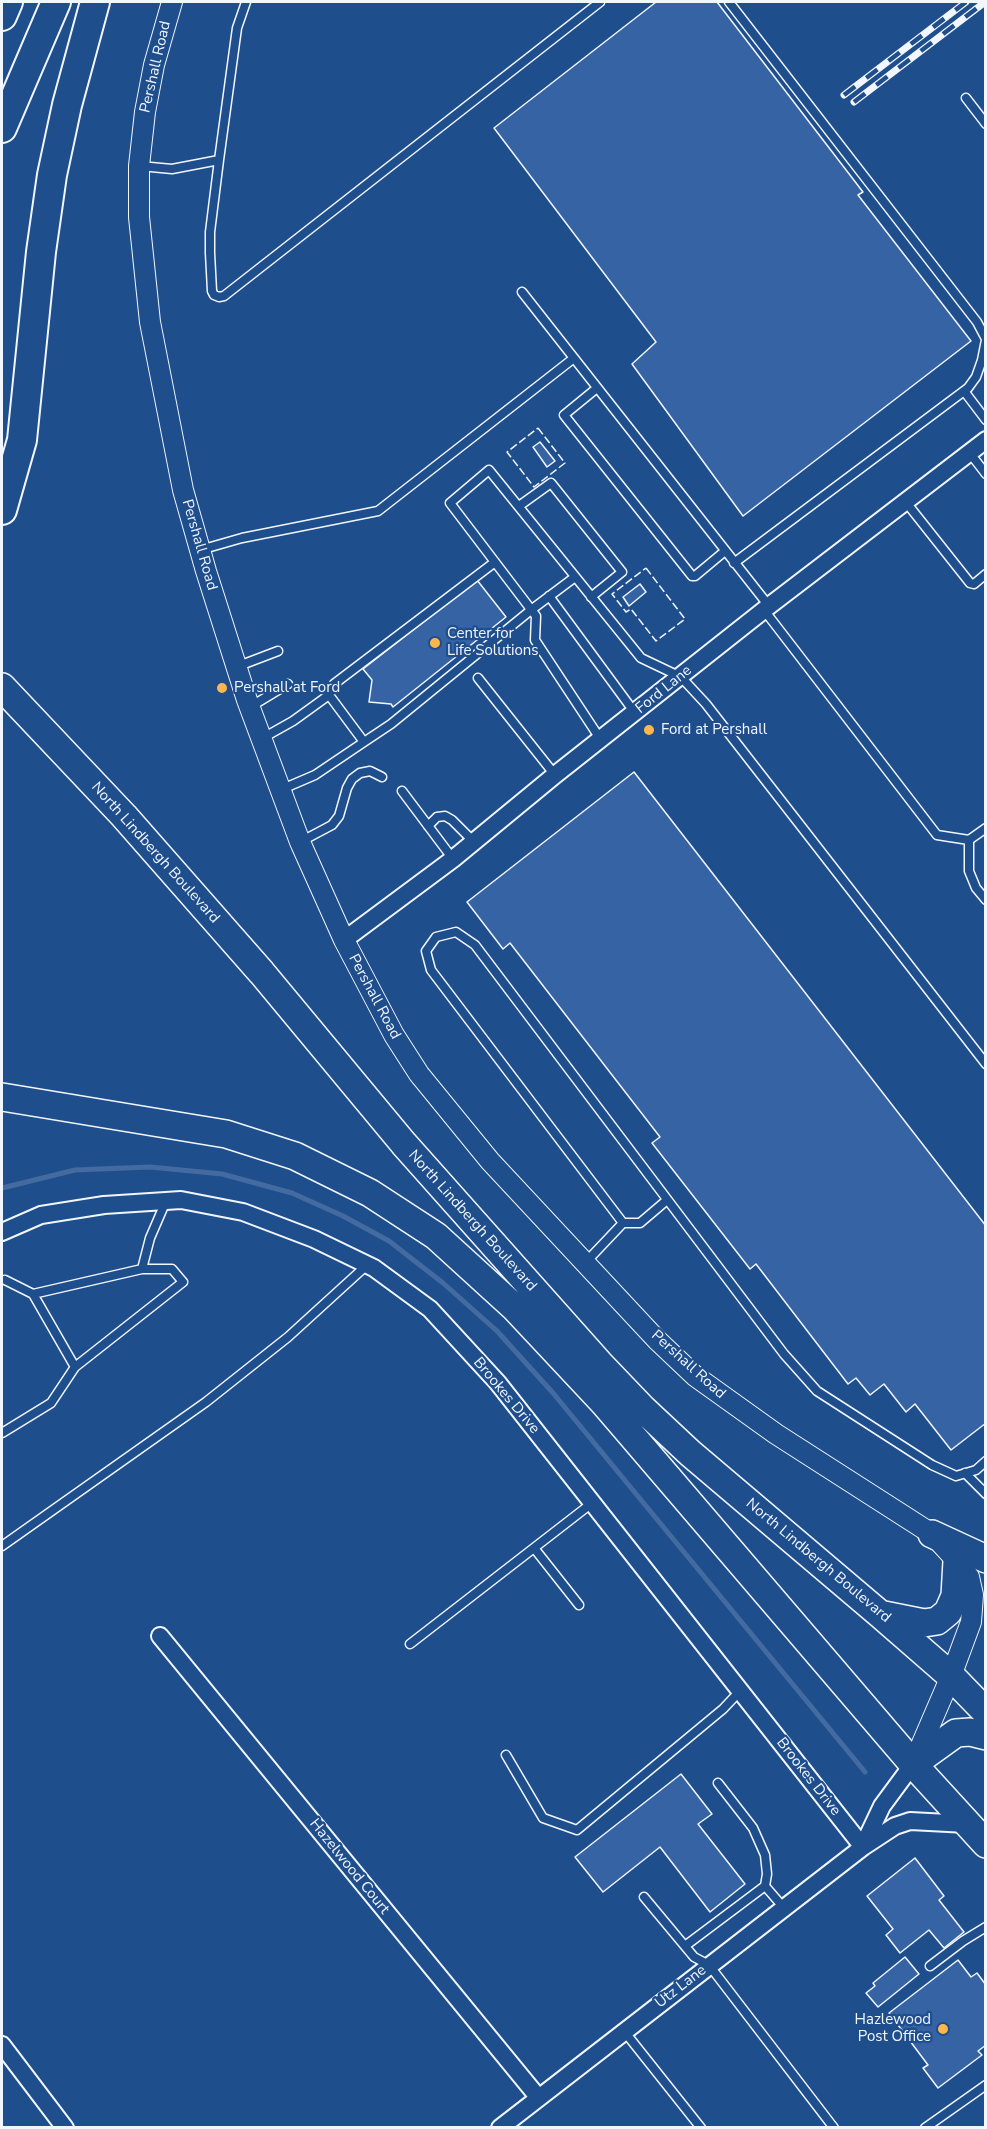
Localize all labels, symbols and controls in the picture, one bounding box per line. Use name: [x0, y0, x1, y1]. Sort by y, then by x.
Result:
street label: Pershall Road: [137, 19, 175, 115]
street label: Pershall Road: [177, 497, 221, 593]
place label: Center for Life Solutions: [447, 625, 538, 660]
marker: Center for Life Solutions: [428, 636, 442, 650]
street label: Ford Lane: [632, 662, 696, 718]
place label: Pershall at Ford: [234, 679, 340, 697]
marker: Pershall at Ford: [215, 681, 229, 695]
place label: Ford at Pershall: [661, 721, 767, 739]
marker: Ford at Pershall: [642, 723, 656, 737]
street label: North Lindbergh Boulevard: [87, 779, 223, 927]
street label: Pershall Road: [344, 951, 404, 1043]
street label: North Lindbergh Boulevard: [404, 1147, 540, 1295]
street label: Pershall Road: [647, 1327, 729, 1403]
street label: Brookes Drive: [469, 1354, 543, 1438]
street label: North Lindbergh Boulevard: [742, 1495, 894, 1627]
street label: Brookes Drive: [772, 1734, 844, 1820]
street label: Hazelwood Court: [305, 1816, 393, 1918]
street label: Utz Lane: [652, 1962, 710, 2012]
place label: Hazlewood Post Office: [855, 2011, 931, 2046]
marker: Hazlewood Post Office: [936, 2022, 950, 2036]

